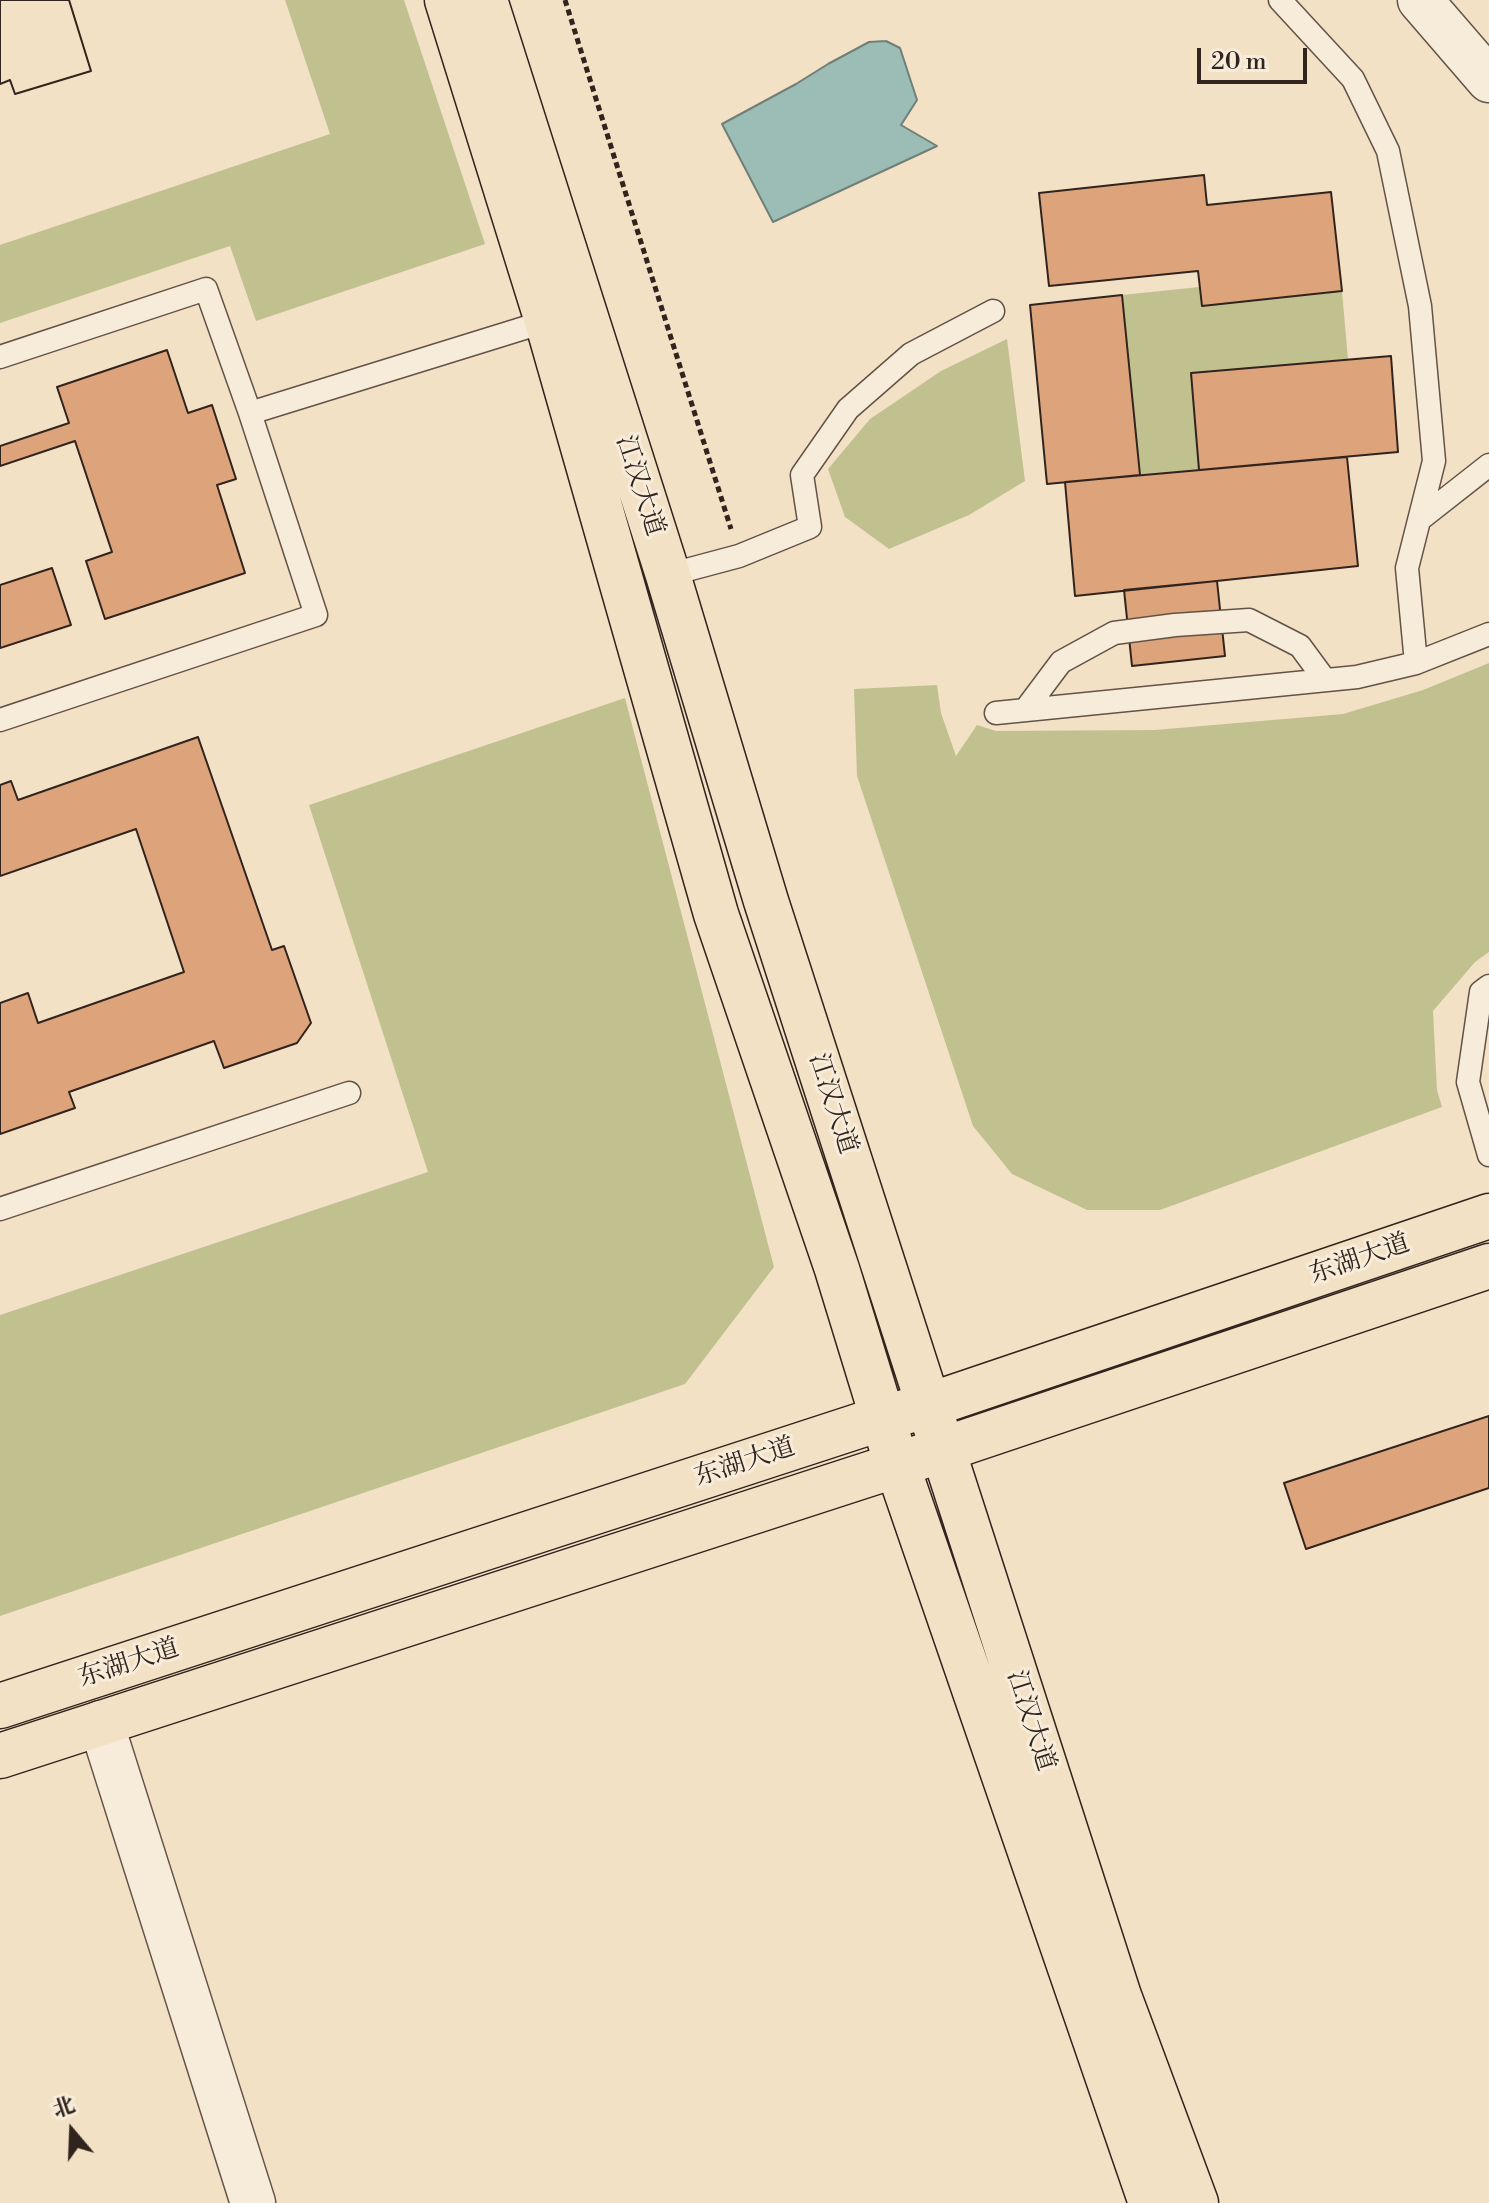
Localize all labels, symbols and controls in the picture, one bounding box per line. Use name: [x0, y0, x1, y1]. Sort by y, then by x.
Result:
scale bar: [1201, 32, 1311, 82]
text: 20 m: [1211, 47, 1267, 77]
street label: 江汉大道: [608, 432, 670, 540]
street label: 江汉大道: [801, 1050, 863, 1158]
street label: 东湖大道: [1306, 1228, 1414, 1292]
street label: 东湖大道: [691, 1432, 799, 1494]
street label: 东湖大道: [75, 1633, 183, 1695]
street label: 江汉大道: [999, 1667, 1061, 1775]
north arrow: [32, 2091, 112, 2171]
text: 北: [49, 2091, 79, 2124]

